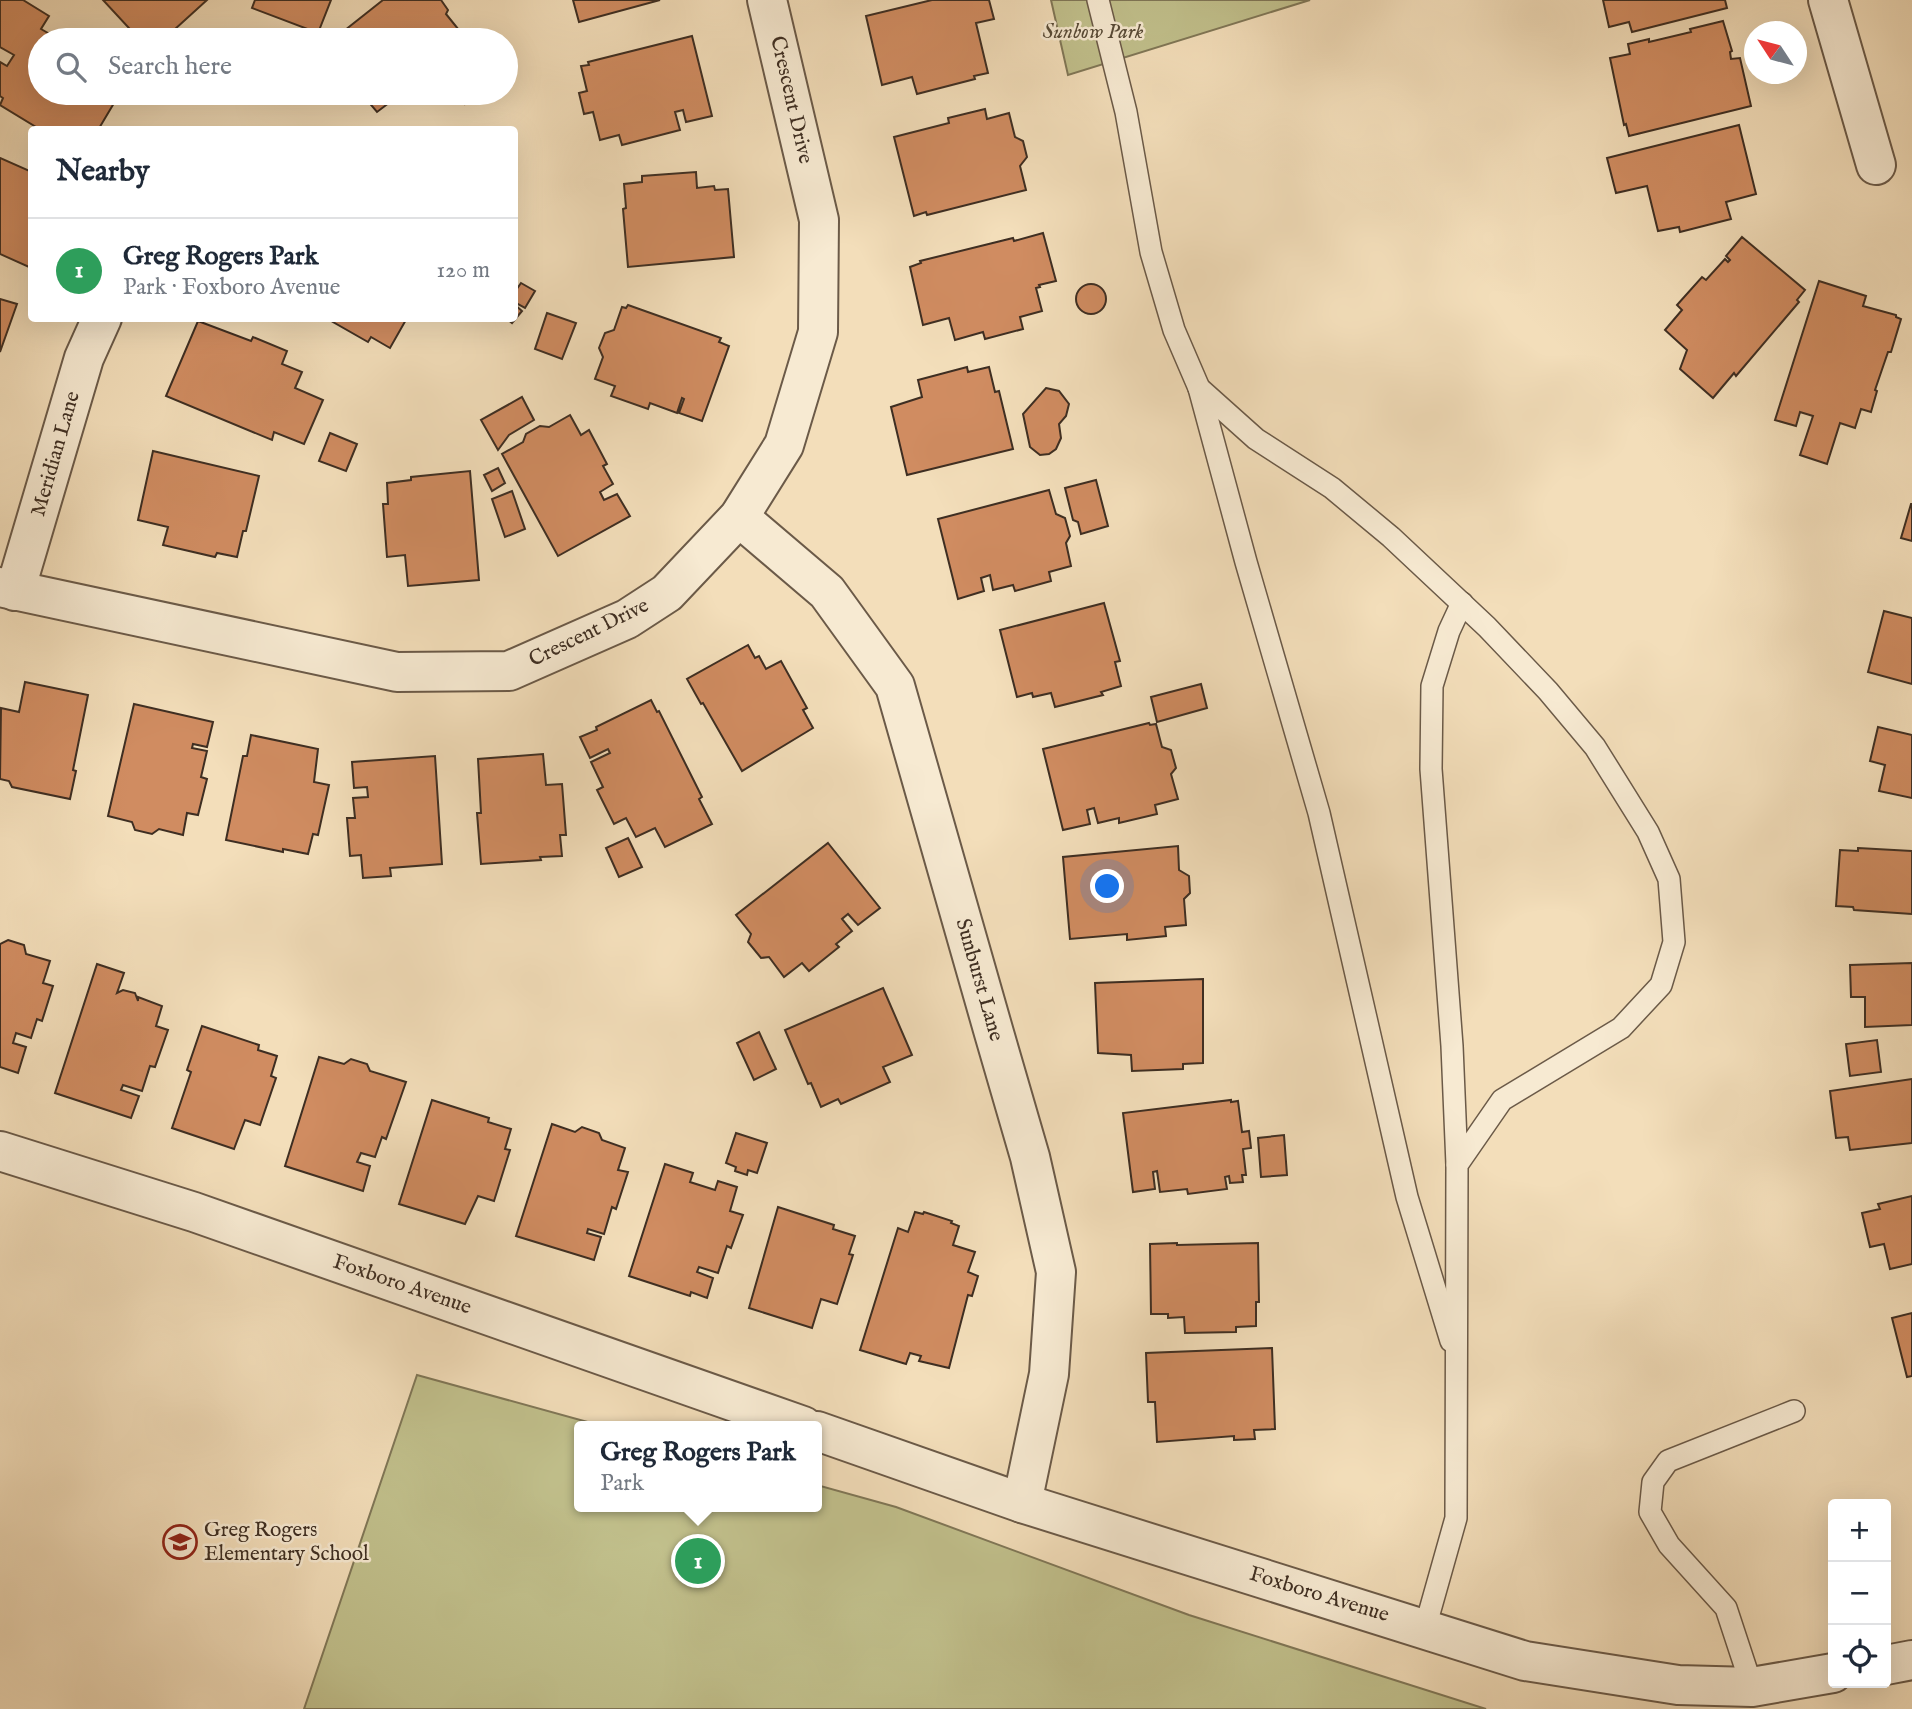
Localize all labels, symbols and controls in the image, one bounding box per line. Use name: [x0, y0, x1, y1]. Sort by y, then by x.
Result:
park label: Sunbow Park: [1043, 19, 1144, 46]
north arrow: [1744, 21, 1807, 84]
search box: [28, 28, 518, 105]
street label: Crescent Drive: [763, 34, 819, 167]
icon: search: [52, 48, 90, 86]
text: Search here: [108, 50, 232, 83]
text: Nearby: [56, 153, 149, 191]
text: Greg Rogers Park: [123, 240, 318, 273]
text: 1: [75, 256, 83, 285]
text: 120 m: [437, 256, 490, 285]
text: Park · Foxboro Avenue: [123, 273, 340, 302]
street label: Meridian Lane: [25, 388, 87, 520]
street label: Crescent Drive: [525, 592, 654, 674]
your location: [1090, 869, 1124, 903]
street label: Sunburst Lane: [949, 915, 1010, 1045]
street label: Foxboro Avenue: [329, 1249, 475, 1321]
popup: [574, 1421, 822, 1512]
text: Greg Rogers Park: [600, 1436, 796, 1469]
text: Park: [600, 1469, 644, 1498]
map controls: [1828, 1499, 1891, 1688]
button: +: [1828, 1499, 1891, 1562]
place label: Greg Rogers Elementary School: [204, 1517, 369, 1568]
school or university icon: Greg Rogers Elementary School: [161, 1523, 199, 1561]
pin: 1: [675, 1535, 721, 1587]
street label: Foxboro Avenue: [1246, 1561, 1393, 1629]
button: −: [1828, 1562, 1891, 1625]
button: locate: [1828, 1625, 1891, 1688]

